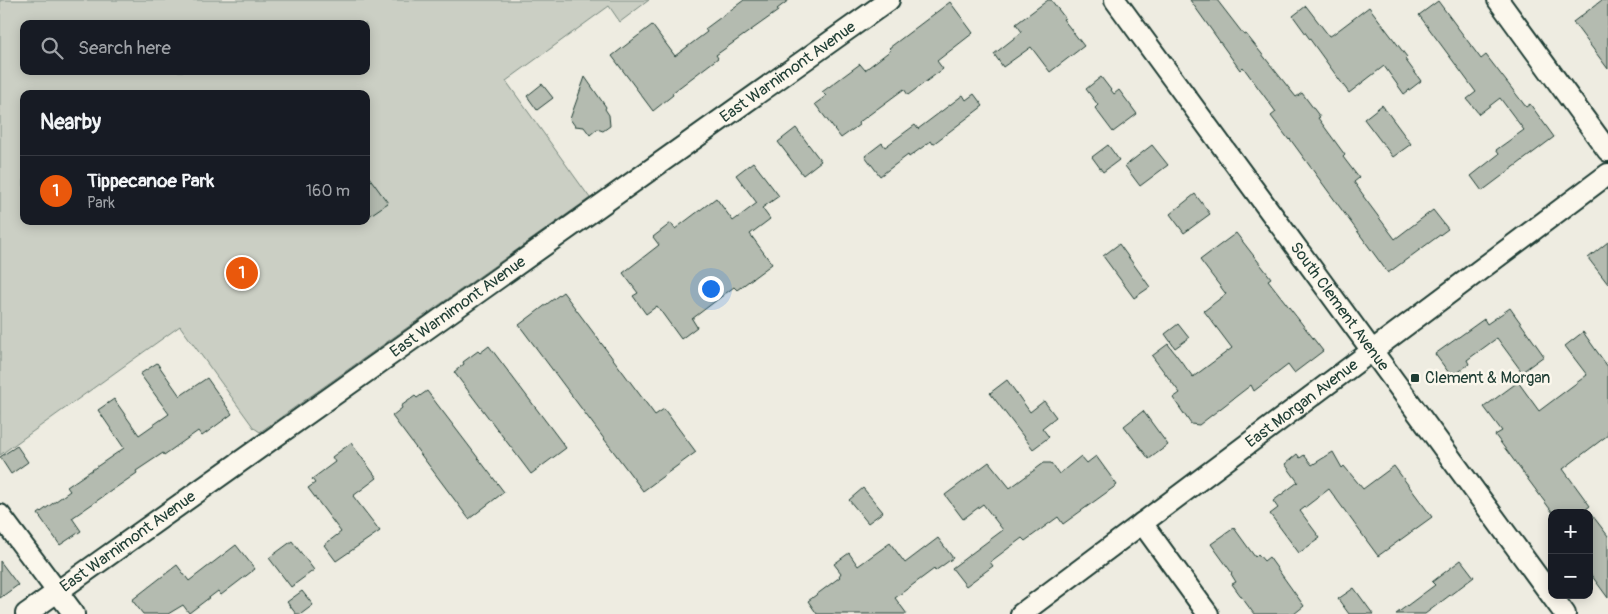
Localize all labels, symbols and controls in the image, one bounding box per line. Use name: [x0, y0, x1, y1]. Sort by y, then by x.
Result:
street label: East Warnimont Avenue: [716, 17, 860, 127]
search box: [20, 20, 370, 75]
icon: search: [38, 34, 66, 62]
text: Search here: [78, 36, 171, 60]
text: Nearby: [40, 109, 101, 136]
text: Tippecanoe Park: [87, 169, 214, 193]
text: 1: [53, 181, 59, 201]
text: 160 m: [306, 181, 350, 201]
text: Park: [87, 193, 115, 213]
street label: South Clement Avenue: [1286, 238, 1393, 375]
street label: East Warnimont Avenue: [386, 252, 530, 362]
pin: 1: [226, 254, 258, 292]
your location: [698, 276, 724, 302]
street label: East Morgan Avenue: [1242, 355, 1362, 452]
place label: Clement & Morgan: [1425, 368, 1550, 388]
marker: Clement & Morgan: [1409, 372, 1421, 384]
street label: East Warnimont Avenue: [56, 486, 200, 597]
map controls: [1548, 509, 1593, 599]
button: +: [1548, 509, 1593, 554]
button: −: [1548, 554, 1593, 599]

